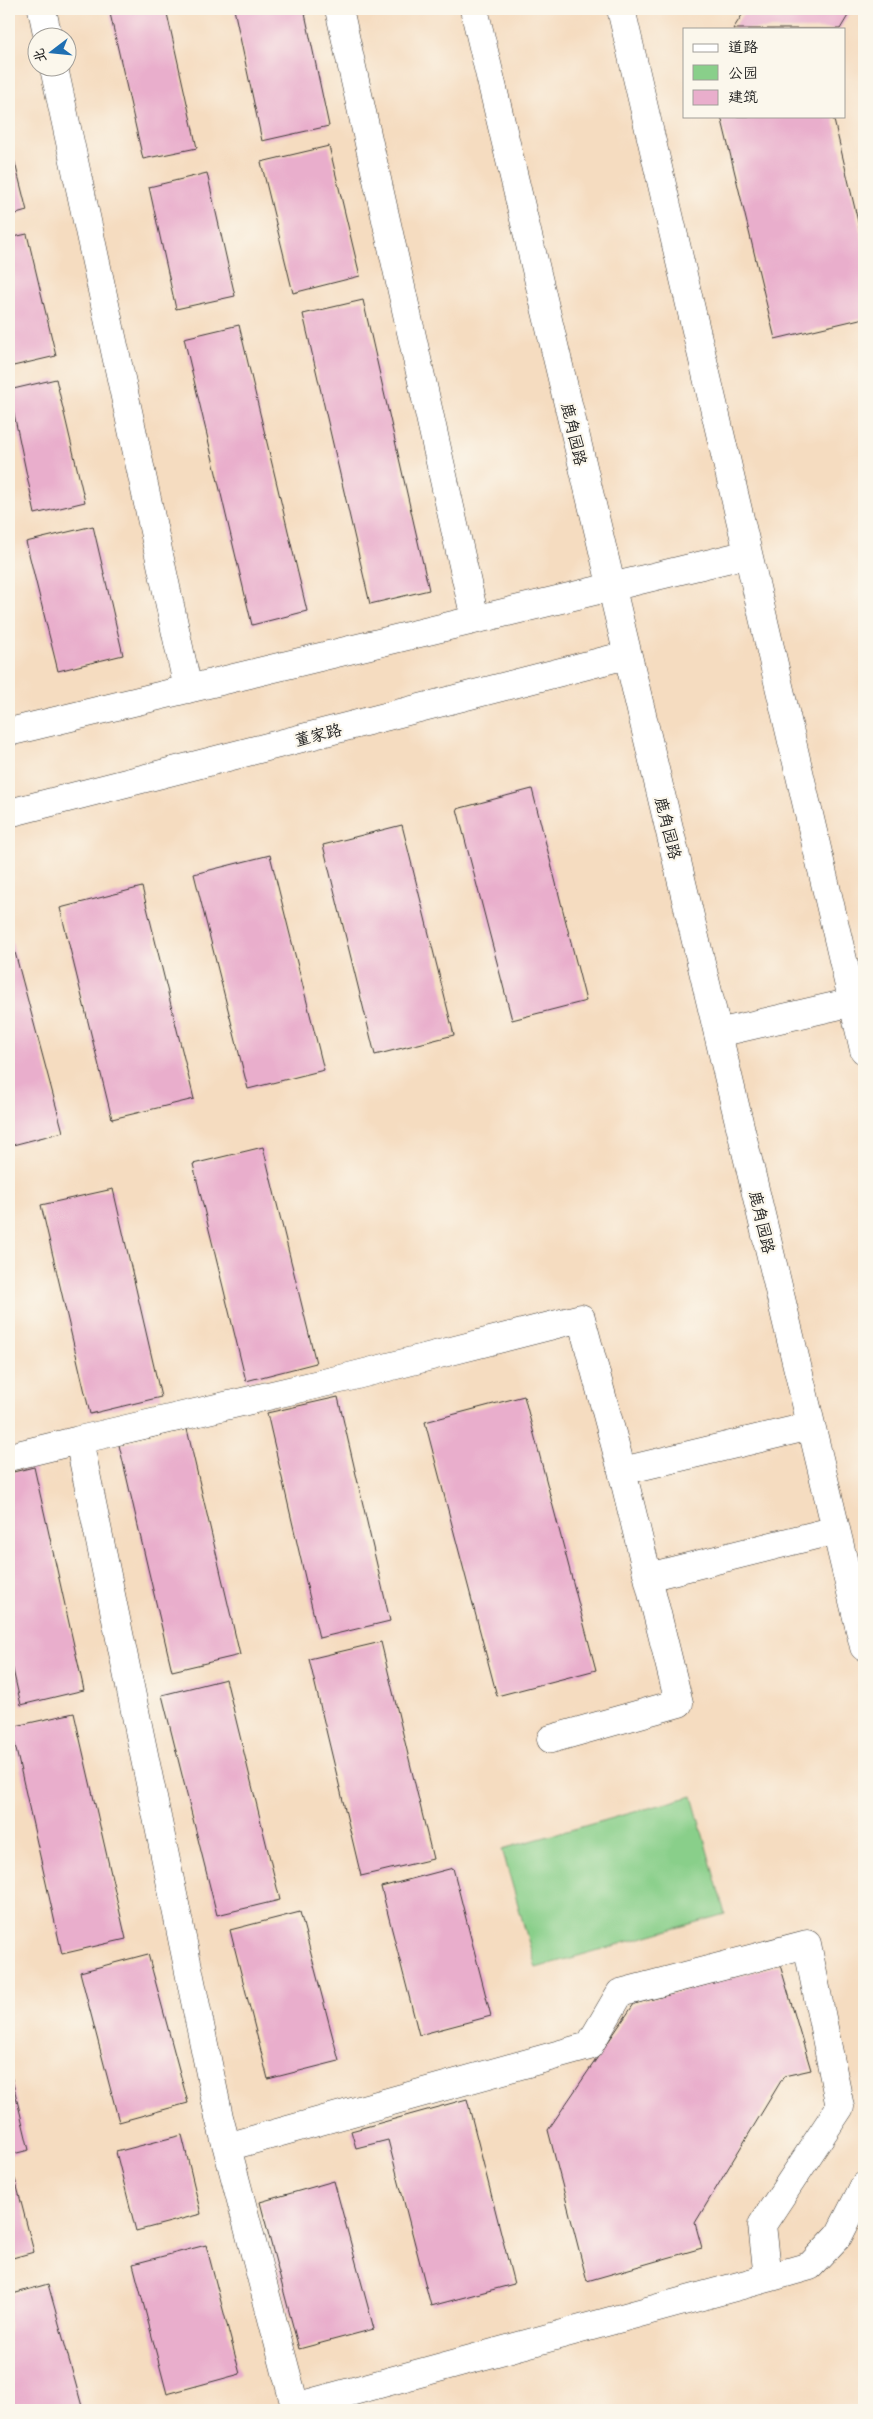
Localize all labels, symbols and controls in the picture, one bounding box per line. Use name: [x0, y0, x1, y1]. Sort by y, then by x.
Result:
north arrow: [28, 28, 78, 78]
legend: [683, 28, 846, 118]
text: 道路: [728, 36, 758, 56]
text: 北: [28, 46, 50, 65]
text: 公园: [728, 62, 758, 82]
text: 建筑: [728, 86, 758, 106]
street label: 鹿角园路: [558, 400, 592, 468]
street label: 董家路: [292, 718, 344, 750]
street label: 鹿角园路: [651, 794, 687, 862]
street label: 鹿角园路: [746, 1188, 780, 1256]

